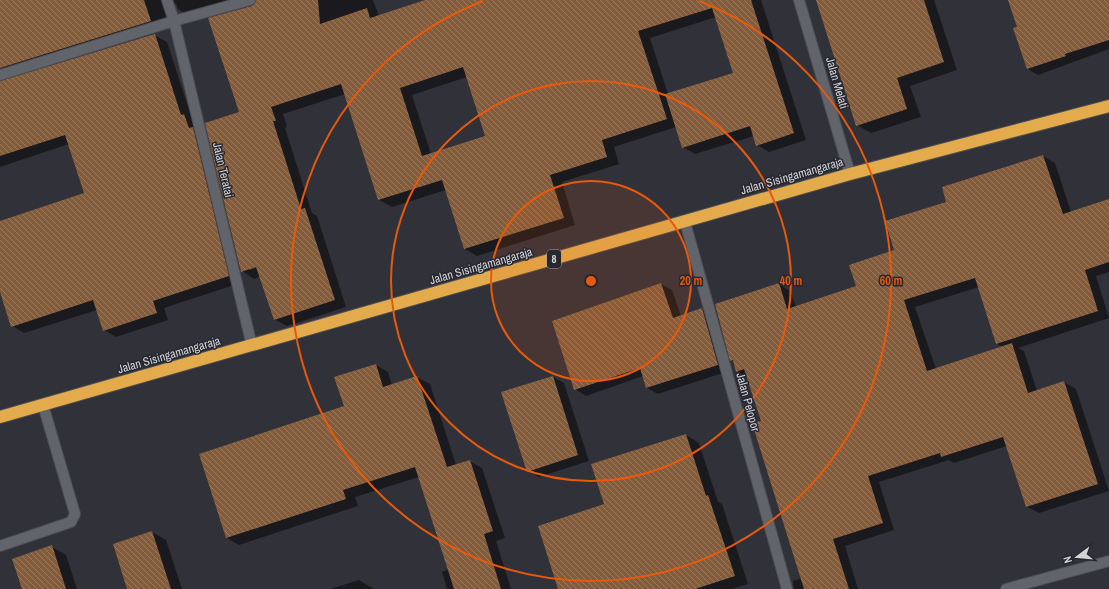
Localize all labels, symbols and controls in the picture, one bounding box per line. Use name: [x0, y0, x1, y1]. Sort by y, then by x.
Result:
street label: Jalan Melati: [822, 55, 852, 111]
street label: Jalan Teratai: [209, 141, 237, 199]
street label: Jalan Sisingamangaraja: [739, 154, 846, 198]
street label: Jalan Sisingamangaraja: [428, 244, 535, 288]
road number: 8: [547, 250, 561, 268]
text: 20 m: [680, 273, 702, 289]
text: 40 m: [780, 273, 802, 289]
text: 60 m: [880, 273, 902, 289]
centre of rings: [584, 274, 598, 288]
street label: Jalan Sisingamangaraja: [116, 333, 223, 377]
street label: Jalan Pelopor: [732, 371, 764, 434]
north arrow: [1057, 537, 1097, 577]
text: N: [1060, 555, 1075, 565]

